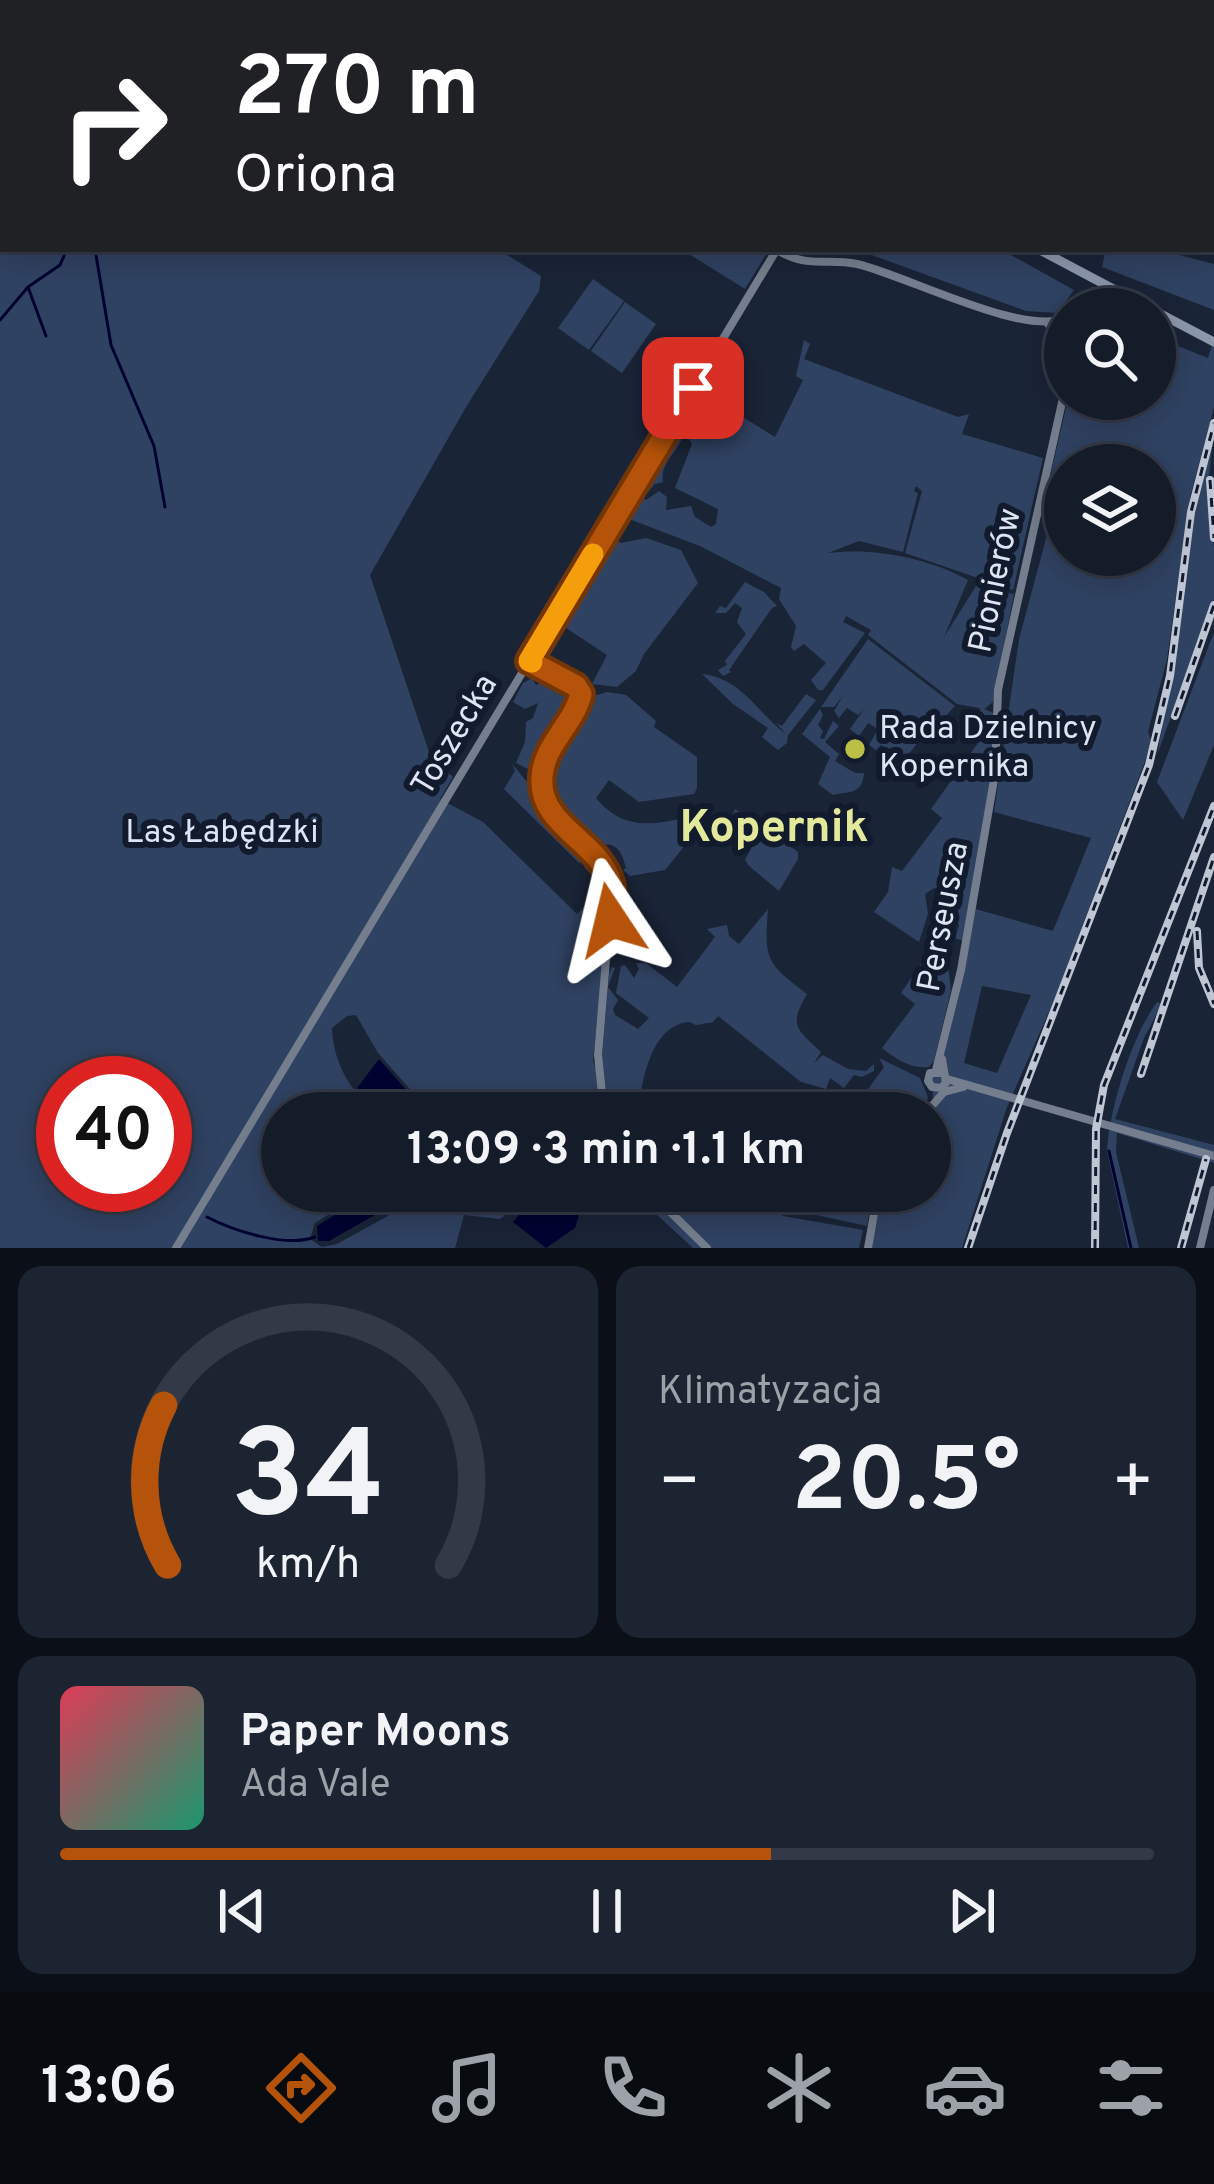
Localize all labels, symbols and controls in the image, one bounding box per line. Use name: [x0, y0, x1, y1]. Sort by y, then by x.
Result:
text: 270 m: [234, 39, 480, 145]
icon: right: [36, 48, 192, 204]
text: Oriona: [234, 143, 397, 212]
map controls: [1044, 288, 1176, 576]
button: search: [1044, 288, 1176, 420]
pin: [642, 337, 744, 439]
icon: arrive: [660, 355, 726, 421]
button: layers: [1044, 444, 1176, 576]
street label: Pionierów: [961, 505, 1033, 657]
street label: Toszecka: [403, 667, 509, 805]
place label: Rada Dzielnicy Kopernika: [879, 709, 1097, 789]
marker: Rada Dzielnicy Kopernika: [842, 736, 868, 762]
district label: Kopernik: [679, 801, 869, 858]
park label: Las Łabędzki: [125, 813, 319, 855]
street label: Perseusza: [910, 838, 980, 996]
position arrow: [548, 857, 674, 983]
speed limit sign: 40: [36, 1056, 192, 1212]
text: 13:09 · 3 min · 1.1 km: [407, 1123, 805, 1180]
text: Klimatyzacja: [658, 1369, 882, 1418]
text: 34: [230, 1404, 385, 1562]
text: 20.5°: [792, 1429, 1020, 1542]
text: −: [658, 1444, 701, 1527]
text: +: [1111, 1444, 1154, 1527]
text: km/h: [256, 1539, 360, 1593]
text: Paper Moons: [240, 1705, 511, 1762]
text: Ada Vale: [240, 1762, 391, 1811]
icon: previous: [209, 1878, 275, 1944]
icon: pause: [574, 1878, 640, 1944]
icon: next: [939, 1878, 1005, 1944]
icon: directions: [259, 2046, 343, 2130]
icon: music: [425, 2046, 509, 2130]
icon: phone: [591, 2046, 675, 2130]
icon: climate: [757, 2046, 841, 2130]
icon: car: [923, 2046, 1007, 2130]
icon: filters: [1089, 2046, 1173, 2130]
text: 13:06: [41, 2054, 177, 2123]

